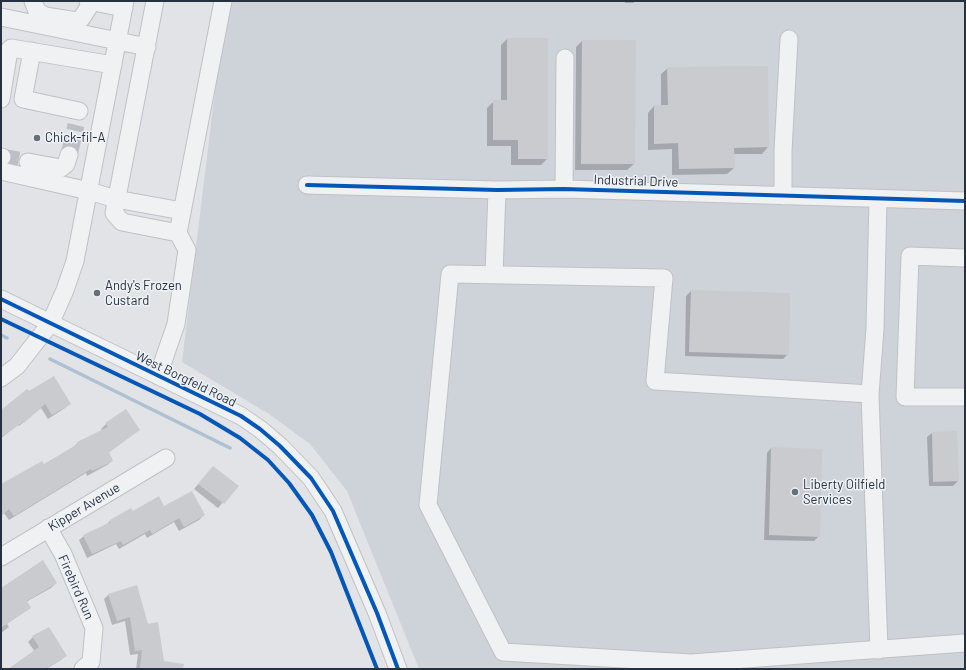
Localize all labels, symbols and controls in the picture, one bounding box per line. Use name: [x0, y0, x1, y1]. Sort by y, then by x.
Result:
place label: Chick-fil-A: [45, 130, 105, 146]
marker: Chick-fil-A: [32, 133, 42, 143]
street label: Industrial Drive: [593, 172, 679, 190]
place label: Andy's Frozen Custard: [105, 278, 182, 309]
marker: Andy's Frozen Custard: [92, 288, 102, 298]
street label: West Borgfeld Road: [133, 348, 239, 410]
place label: Liberty Oilfield Services: [803, 477, 885, 508]
street label: Kipper Avenue: [45, 479, 123, 535]
marker: Liberty Oilfield Services: [790, 487, 800, 497]
street label: Firebird Run: [55, 552, 97, 622]

